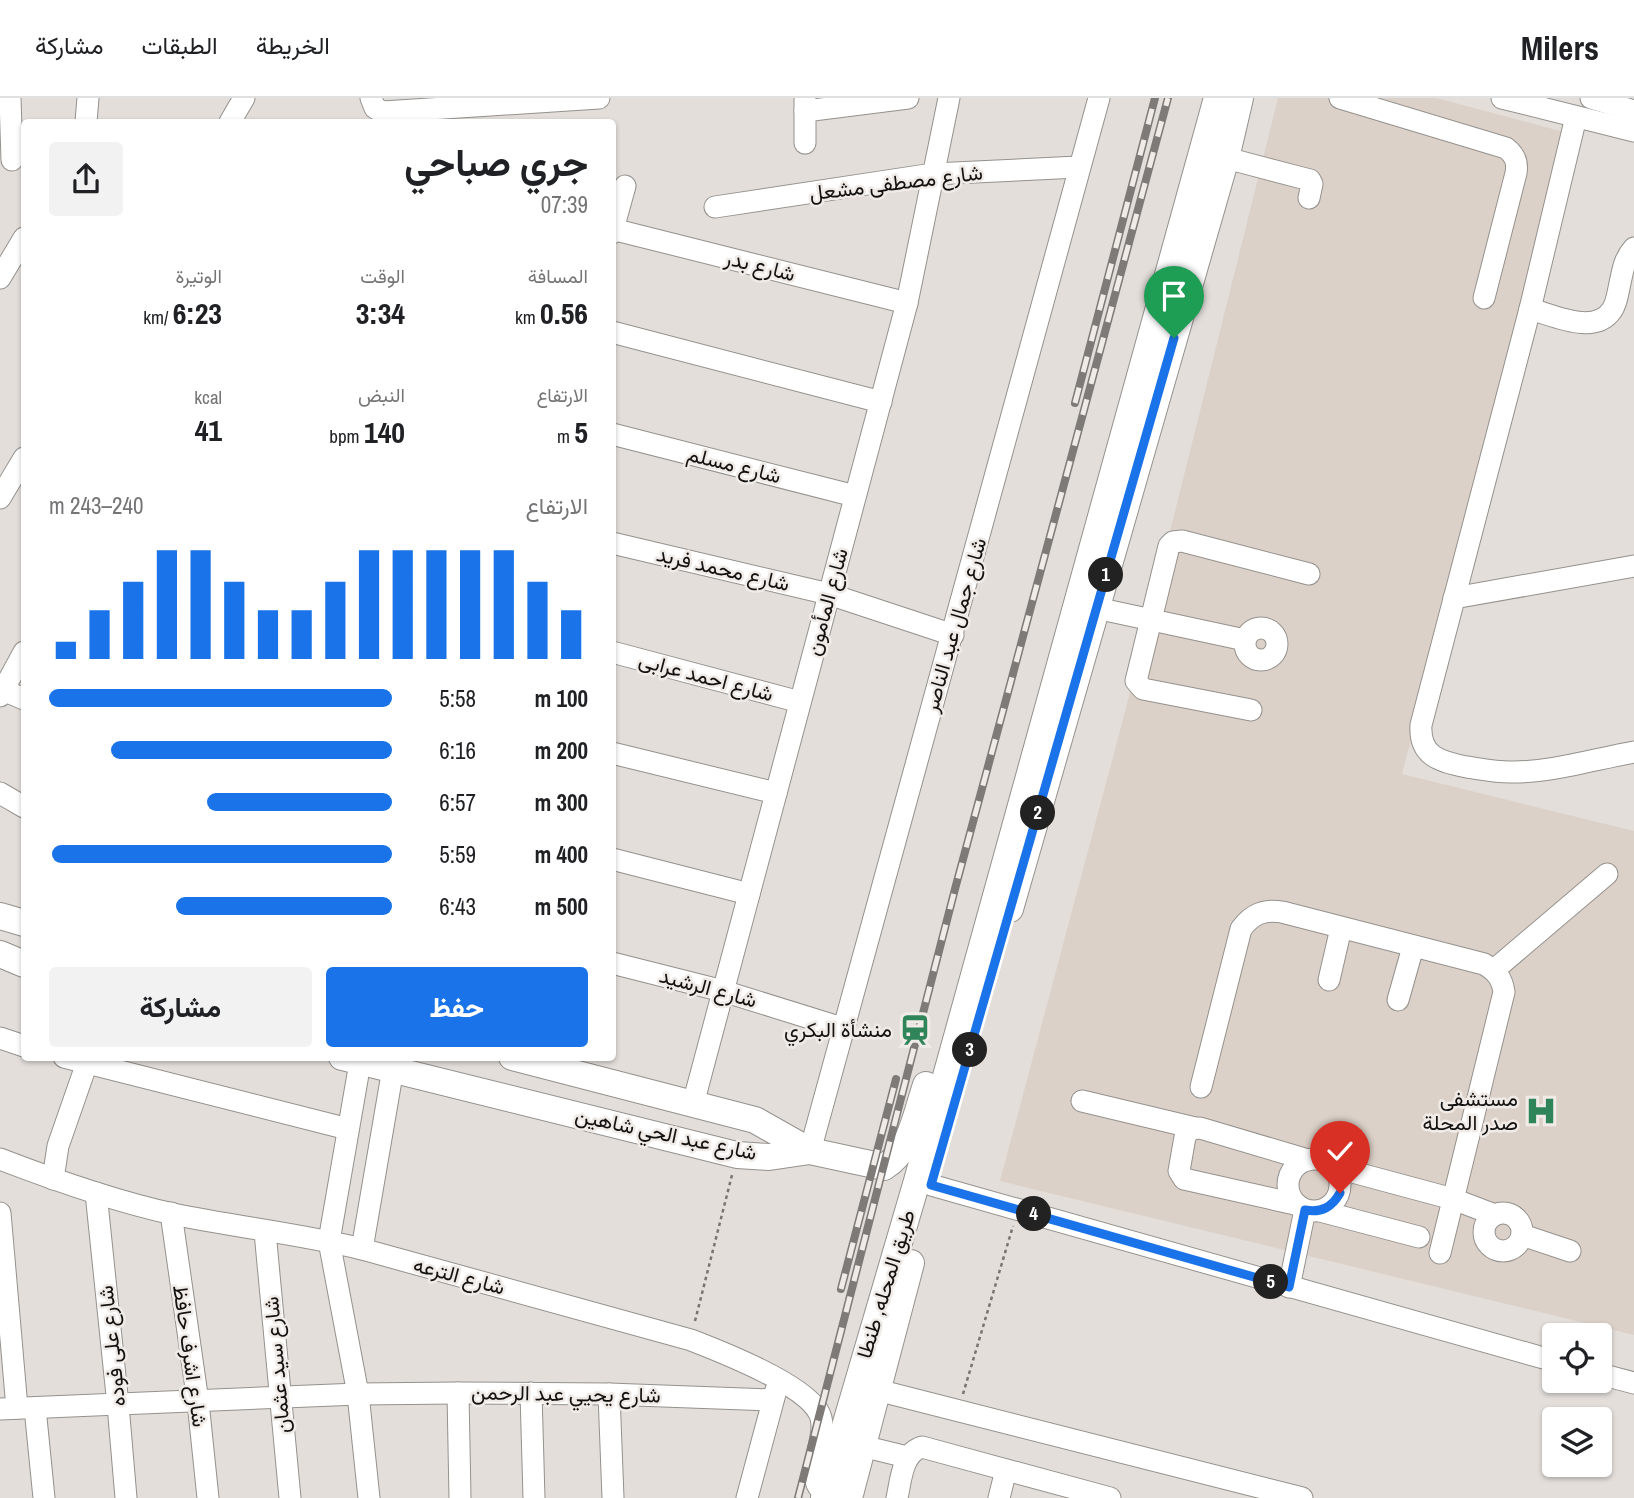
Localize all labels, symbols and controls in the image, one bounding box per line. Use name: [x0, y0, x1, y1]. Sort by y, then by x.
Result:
text: Milers: [1521, 26, 1599, 70]
text: مشاركة: [35, 29, 103, 61]
text: الطبقات: [141, 29, 218, 61]
text: الخريطة: [256, 29, 330, 61]
text: جري صباحي: [404, 137, 588, 188]
button: share: [49, 142, 123, 216]
street label: شارع مصطفى مشعل: [808, 157, 984, 208]
text: 07:39: [541, 189, 588, 220]
street label: شارع بدر: [721, 243, 798, 288]
text: الوتيرة: [176, 263, 222, 289]
text: الوقت: [360, 263, 405, 289]
text: المسافة: [528, 263, 588, 289]
pin: [1144, 266, 1204, 338]
icon: arrive: [1155, 277, 1193, 315]
text: 6:23: [173, 293, 222, 333]
text: 3:34: [356, 293, 405, 333]
text: 0.56: [540, 293, 588, 333]
text: /km: [143, 304, 173, 330]
text: km: [515, 304, 540, 330]
text: النبض: [358, 382, 405, 408]
text: الارتفاع: [536, 382, 588, 408]
text: kcal: [194, 384, 222, 410]
text: 41: [195, 410, 222, 450]
text: 140: [364, 412, 405, 452]
text: 5: [574, 412, 588, 452]
text: bpm: [329, 423, 364, 449]
text: m: [557, 423, 574, 449]
street label: شارع مسلم: [684, 439, 784, 490]
text: 240–243 m: [49, 490, 143, 521]
text: الارتفاع: [526, 490, 588, 521]
street label: شارع جمال عبد الناصر: [915, 534, 993, 716]
street label: شارع محمد فريد: [654, 539, 793, 598]
street label: شارع المأمون: [798, 545, 855, 659]
pin: 1: [1088, 558, 1124, 592]
text: 1: [1101, 561, 1110, 587]
street label: شارع احمد عرابى: [636, 645, 777, 708]
text: 5:58: [439, 683, 476, 714]
text: 100 m: [535, 683, 588, 714]
text: 6:16: [439, 735, 476, 766]
text: 200 m: [535, 735, 588, 766]
text: 6:57: [439, 787, 476, 818]
text: 300 m: [535, 787, 588, 818]
pin: 2: [1020, 796, 1056, 830]
text: 2: [1033, 799, 1042, 825]
text: 5:59: [439, 839, 476, 870]
text: 400 m: [535, 839, 588, 870]
text: 6:43: [439, 891, 476, 922]
text: 500 m: [535, 891, 588, 922]
street label: شارع الرشيد: [656, 961, 760, 1014]
button: مشاركة: [49, 967, 312, 1047]
button: حفظ: [326, 967, 588, 1047]
station icon: منشأة البكري: [898, 1013, 932, 1047]
place label: منشأة البكري: [784, 1015, 892, 1047]
pin: 3: [953, 1032, 988, 1068]
text: 3: [965, 1036, 974, 1062]
place label: مستشفى صدر المحلة: [1422, 1084, 1518, 1137]
hospital icon: مستشفى صدر المحلة: [1524, 1094, 1558, 1128]
street label: شارع عبد الحي شاهين: [572, 1100, 760, 1170]
pin: [1310, 1121, 1370, 1193]
icon: check: [1321, 1132, 1359, 1170]
pin: 4: [1016, 1196, 1052, 1232]
text: 4: [1029, 1200, 1038, 1226]
street label: طريق المحله, طنطا: [849, 1206, 922, 1362]
street label: شارع الترعه: [410, 1249, 508, 1302]
pin: 5: [1254, 1264, 1288, 1300]
text: 5: [1266, 1268, 1275, 1294]
street label: شارع اشرف حافظ: [166, 1283, 215, 1429]
street label: شارع على فوده: [91, 1284, 132, 1408]
street label: شارع سيد عثمان: [256, 1295, 297, 1435]
map controls: [1542, 1323, 1612, 1477]
button: locate: [1542, 1323, 1612, 1393]
street label: شارع يحيي عبد الرحمن: [471, 1377, 661, 1413]
button: layers: [1542, 1407, 1612, 1477]

